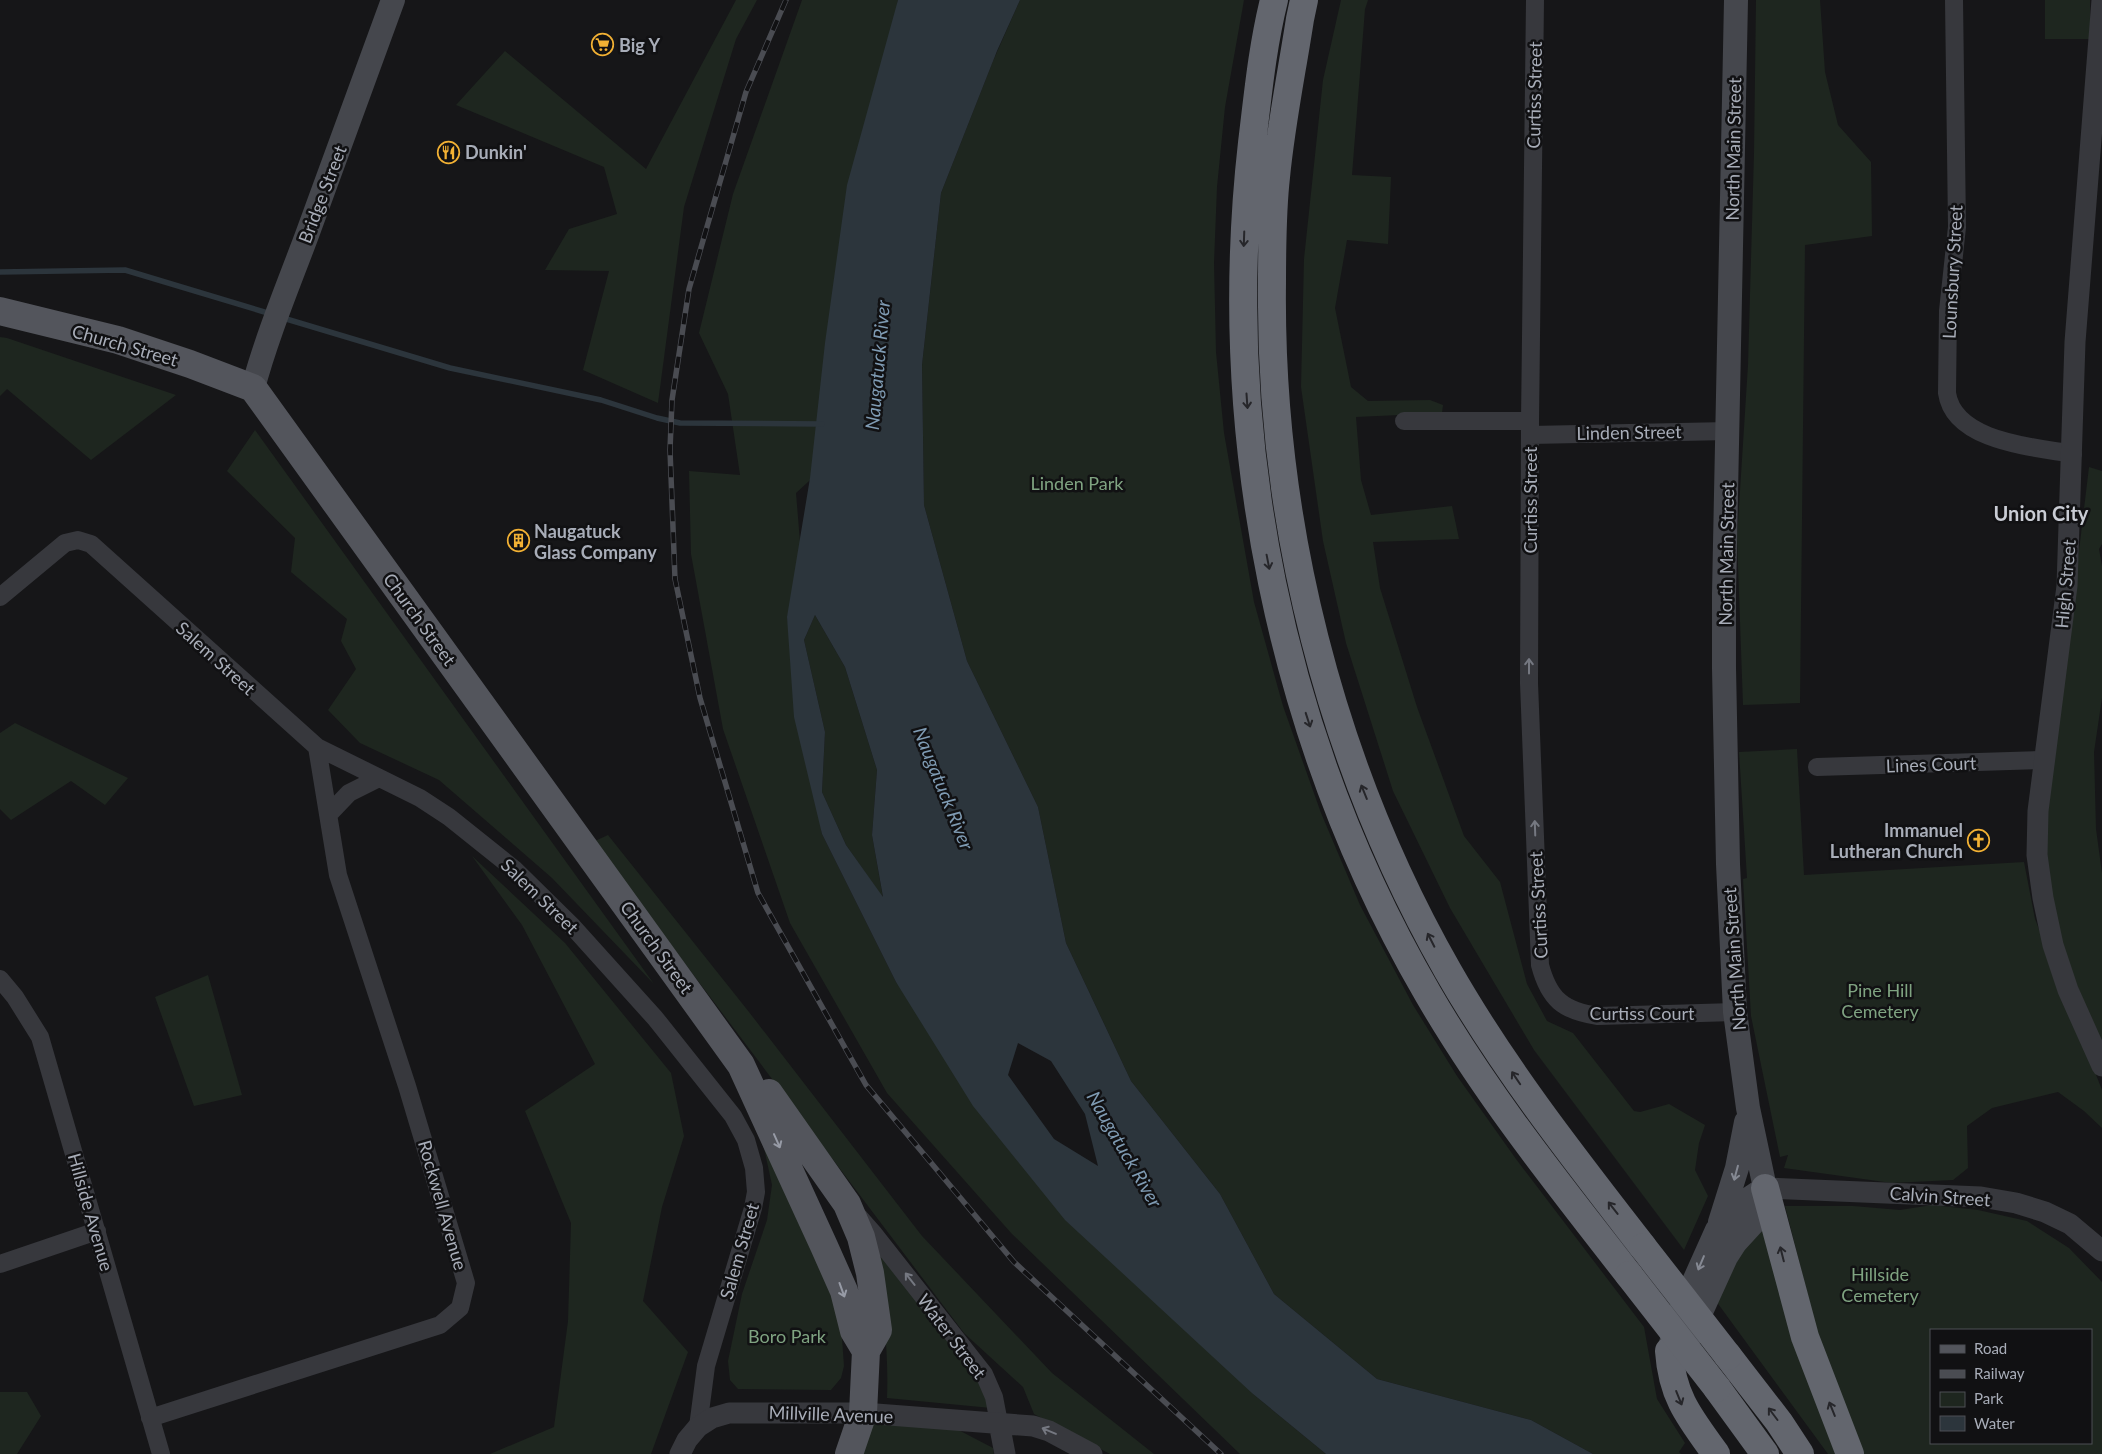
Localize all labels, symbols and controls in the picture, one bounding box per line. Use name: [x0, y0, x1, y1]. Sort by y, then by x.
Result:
supermarket icon: Big Y: [591, 33, 615, 57]
place label: Big Y: [619, 34, 660, 56]
street label: Curtiss Street: [1522, 41, 1546, 149]
street label: North Main Street: [1721, 77, 1745, 221]
restaurant icon: Dunkin': [437, 140, 461, 164]
street label: Bridge Street: [293, 141, 351, 246]
place label: Dunkin': [465, 141, 527, 163]
street label: Lounsbury Street: [1938, 204, 1967, 340]
one-way arrow: [1239, 230, 1249, 247]
water label: Naugatuck River: [860, 299, 894, 431]
street label: Church Street: [70, 319, 181, 371]
one-way arrow: [1242, 393, 1251, 409]
street label: Linden Street: [1576, 420, 1682, 444]
street label: Curtiss Street: [1519, 446, 1541, 554]
park label: Linden Park: [1030, 472, 1124, 494]
street label: North Main Street: [1714, 482, 1738, 626]
district label: Union City: [1994, 501, 2089, 525]
place label: Naugatuck Glass Company: [534, 520, 657, 563]
building icon: Naugatuck Glass Company: [506, 529, 530, 553]
street label: High Street: [2050, 538, 2080, 629]
one-way arrow: [1264, 554, 1274, 570]
street label: Church Street: [379, 568, 461, 670]
street label: Salem Street: [172, 617, 261, 700]
one-way arrow: [1524, 658, 1534, 674]
one-way arrow: [1304, 711, 1313, 727]
water label: Naugatuck River: [909, 723, 979, 853]
street label: Lines Court: [1885, 751, 1977, 777]
one-way arrow: [1359, 785, 1368, 800]
place label: Immanuel Lutheran Church: [1830, 819, 1963, 862]
one-way arrow: [1530, 821, 1539, 837]
church icon: Immanuel Lutheran Church: [1967, 828, 1991, 852]
street label: Curtiss Street: [1524, 850, 1552, 959]
street label: Salem Street: [497, 854, 584, 939]
street label: North Main Street: [1718, 886, 1750, 1031]
street label: Church Street: [616, 896, 698, 998]
one-way arrow: [1426, 933, 1436, 947]
park label: Pine Hill Cemetery: [1841, 979, 1919, 1022]
street label: Curtiss Court: [1590, 1002, 1695, 1024]
one-way arrow: [1511, 1072, 1521, 1086]
water label: Naugatuck River: [1082, 1087, 1168, 1212]
one-way arrow: [773, 1133, 782, 1148]
street label: Rockwell Avenue: [414, 1137, 472, 1273]
street label: Hillside Avenue: [64, 1150, 118, 1274]
one-way arrow: [1730, 1164, 1740, 1180]
street label: Calvin Street: [1889, 1182, 1992, 1211]
street label: Salem Street: [715, 1200, 763, 1302]
one-way arrow: [1608, 1202, 1619, 1215]
one-way arrow: [1777, 1247, 1786, 1263]
one-way arrow: [1695, 1255, 1705, 1270]
park label: Hillside Cemetery: [1841, 1263, 1919, 1306]
one-way arrow: [905, 1272, 915, 1286]
one-way arrow: [838, 1281, 847, 1297]
street label: Water Street: [913, 1289, 991, 1383]
park label: Boro Park: [748, 1325, 827, 1347]
legend: [1930, 1329, 2092, 1444]
text: Road: [1974, 1339, 2007, 1357]
text: Railway: [1974, 1364, 2025, 1382]
text: Park: [1974, 1389, 2004, 1407]
one-way arrow: [1676, 1391, 1685, 1406]
street label: Millville Avenue: [768, 1401, 894, 1427]
one-way arrow: [1827, 1402, 1837, 1417]
one-way arrow: [1767, 1408, 1778, 1421]
text: Water: [1974, 1414, 2015, 1432]
one-way arrow: [1042, 1426, 1057, 1436]

